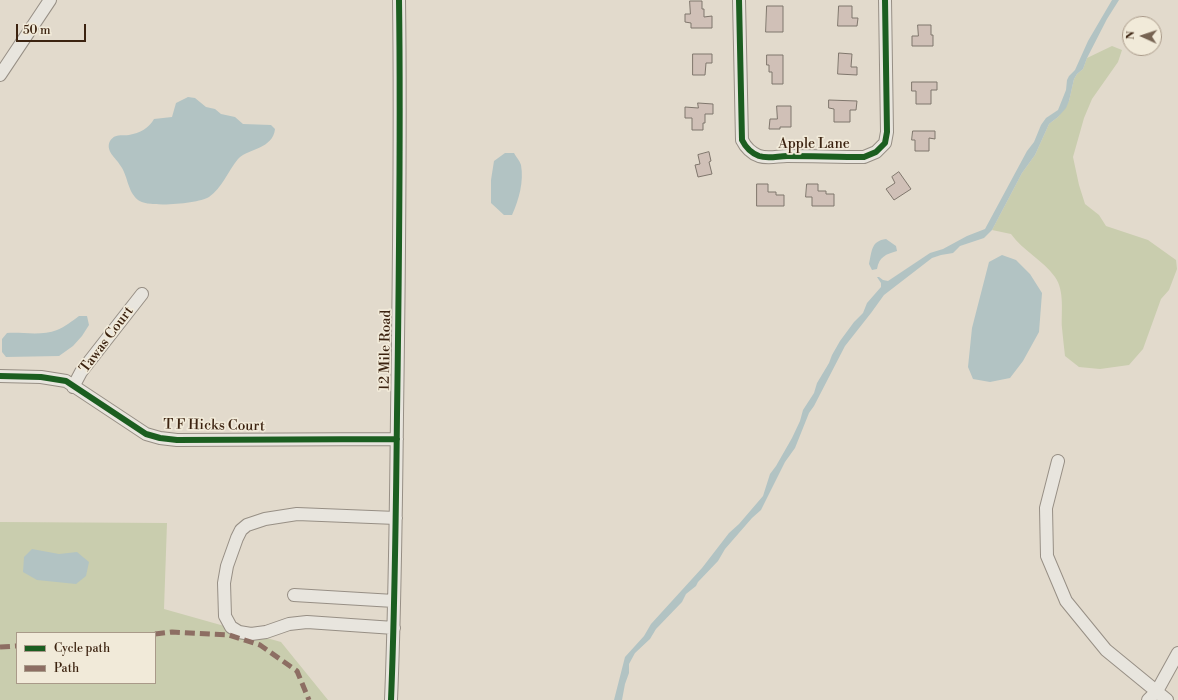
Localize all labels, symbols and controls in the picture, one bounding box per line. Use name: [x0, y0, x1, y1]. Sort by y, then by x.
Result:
scale bar: [18, 16, 88, 42]
north arrow: [1122, 16, 1162, 56]
text: 50 m: [23, 23, 51, 38]
text: N: [1124, 31, 1138, 40]
street label: Apple Lane: [778, 137, 850, 153]
street label: Tawas Court: [77, 304, 137, 376]
street label: 12 Mile Road: [377, 309, 395, 391]
street label: T F Hicks Court: [163, 417, 265, 435]
legend: [16, 632, 156, 684]
text: Cycle path: [54, 641, 110, 656]
text: Path: [54, 661, 79, 676]

